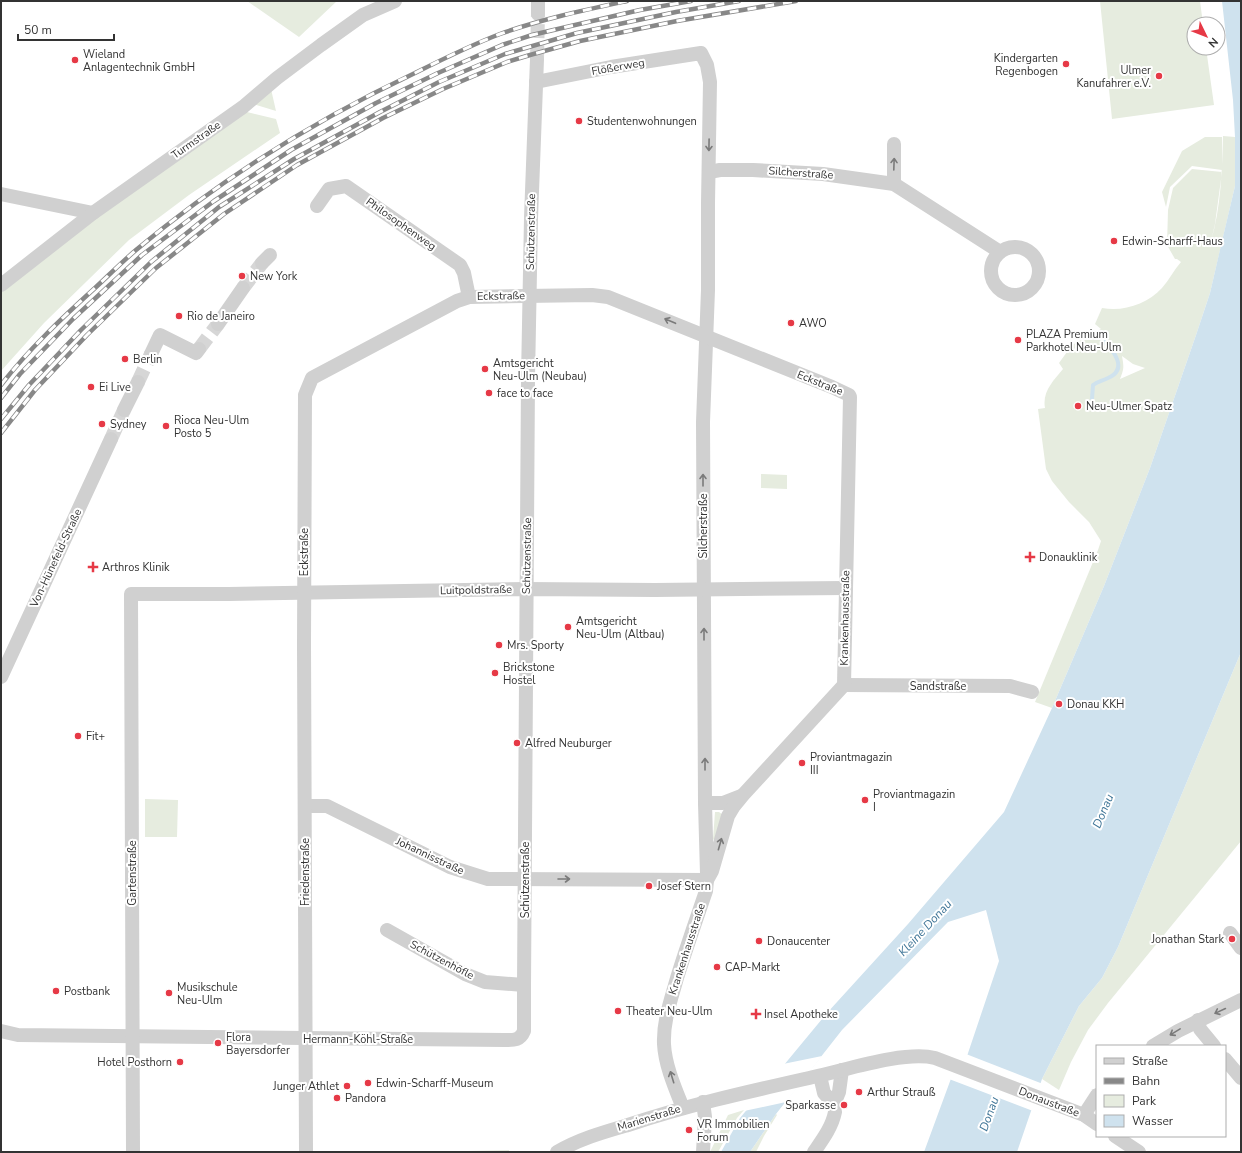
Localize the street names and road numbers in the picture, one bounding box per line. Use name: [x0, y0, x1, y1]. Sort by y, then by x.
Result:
street label: Flößerweg: [590, 55, 646, 79]
street label: Turmstraße: [168, 117, 224, 162]
street label: Silcherstraße: [768, 163, 834, 183]
street label: Schützenstraße: [523, 193, 539, 270]
street label: Philosophenweg: [363, 194, 439, 254]
street label: Eckstraße: [477, 288, 525, 304]
street label: Eckstraße: [795, 367, 845, 399]
street label: Silcherstraße: [696, 493, 711, 559]
street label: Von-Hünefeld-Straße: [26, 506, 85, 611]
street label: Schützenstraße: [519, 517, 535, 594]
street label: Eckstraße: [297, 528, 312, 576]
street label: Krankenhausstraße: [837, 570, 853, 666]
street label: Luitpoldstraße: [440, 582, 512, 598]
street label: Sandstraße: [910, 679, 966, 694]
street label: Johannisstraße: [393, 833, 467, 878]
street label: Friedenstraße: [298, 838, 313, 906]
street label: Gartenstraße: [125, 840, 140, 906]
street label: Schützenstraße: [518, 842, 533, 918]
street label: Krankenhausstraße: [665, 901, 709, 997]
street label: Schützenhöfle: [407, 937, 477, 983]
street label: Hermann-Köhl-Straße: [303, 1032, 413, 1047]
street label: Donaustraße: [1016, 1084, 1082, 1121]
street label: Marienstraße: [616, 1101, 683, 1135]

